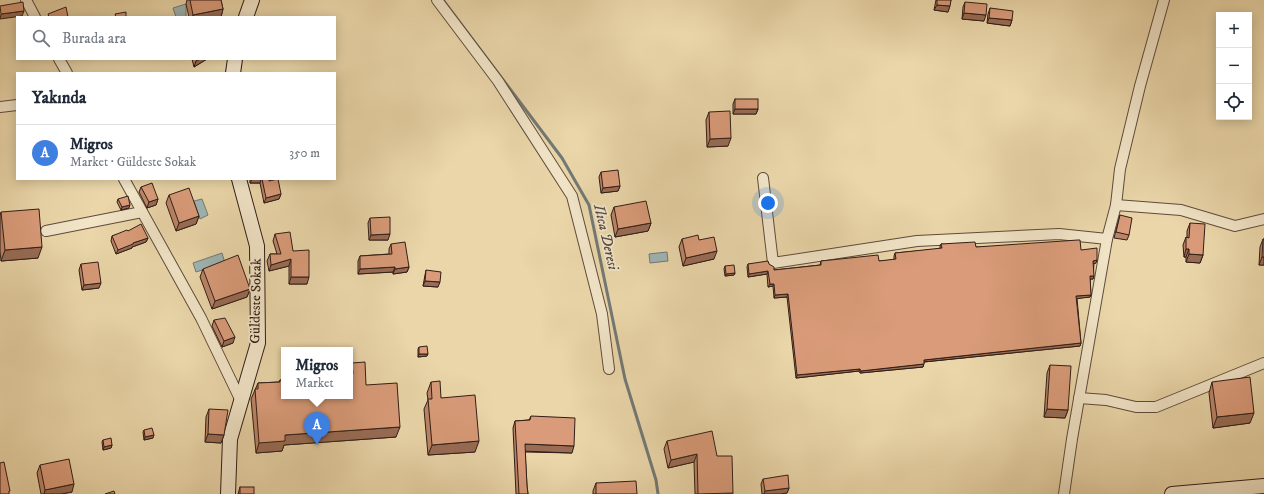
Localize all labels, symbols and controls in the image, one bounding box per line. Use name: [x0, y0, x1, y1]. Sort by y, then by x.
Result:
map controls: [1216, 12, 1252, 120]
button: +: [1216, 12, 1252, 48]
search box: [16, 16, 336, 60]
icon: search: [30, 27, 52, 49]
text: Burada ara: [62, 29, 126, 48]
button: −: [1216, 48, 1252, 84]
button: locate: [1216, 84, 1252, 120]
text: Yakında: [32, 87, 86, 109]
text: Migros: [70, 135, 113, 154]
text: A: [41, 145, 49, 161]
text: 350 m: [289, 145, 320, 161]
text: Market · Güldeste Sokak: [70, 154, 196, 170]
your location: [758, 193, 778, 213]
water label: Ilıca Deresi: [589, 201, 623, 273]
street label: Güldeste Sokak: [246, 258, 266, 344]
popup: [281, 347, 353, 399]
text: Migros: [296, 356, 338, 375]
text: Market: [296, 375, 334, 391]
pin: A: [304, 412, 330, 445]

